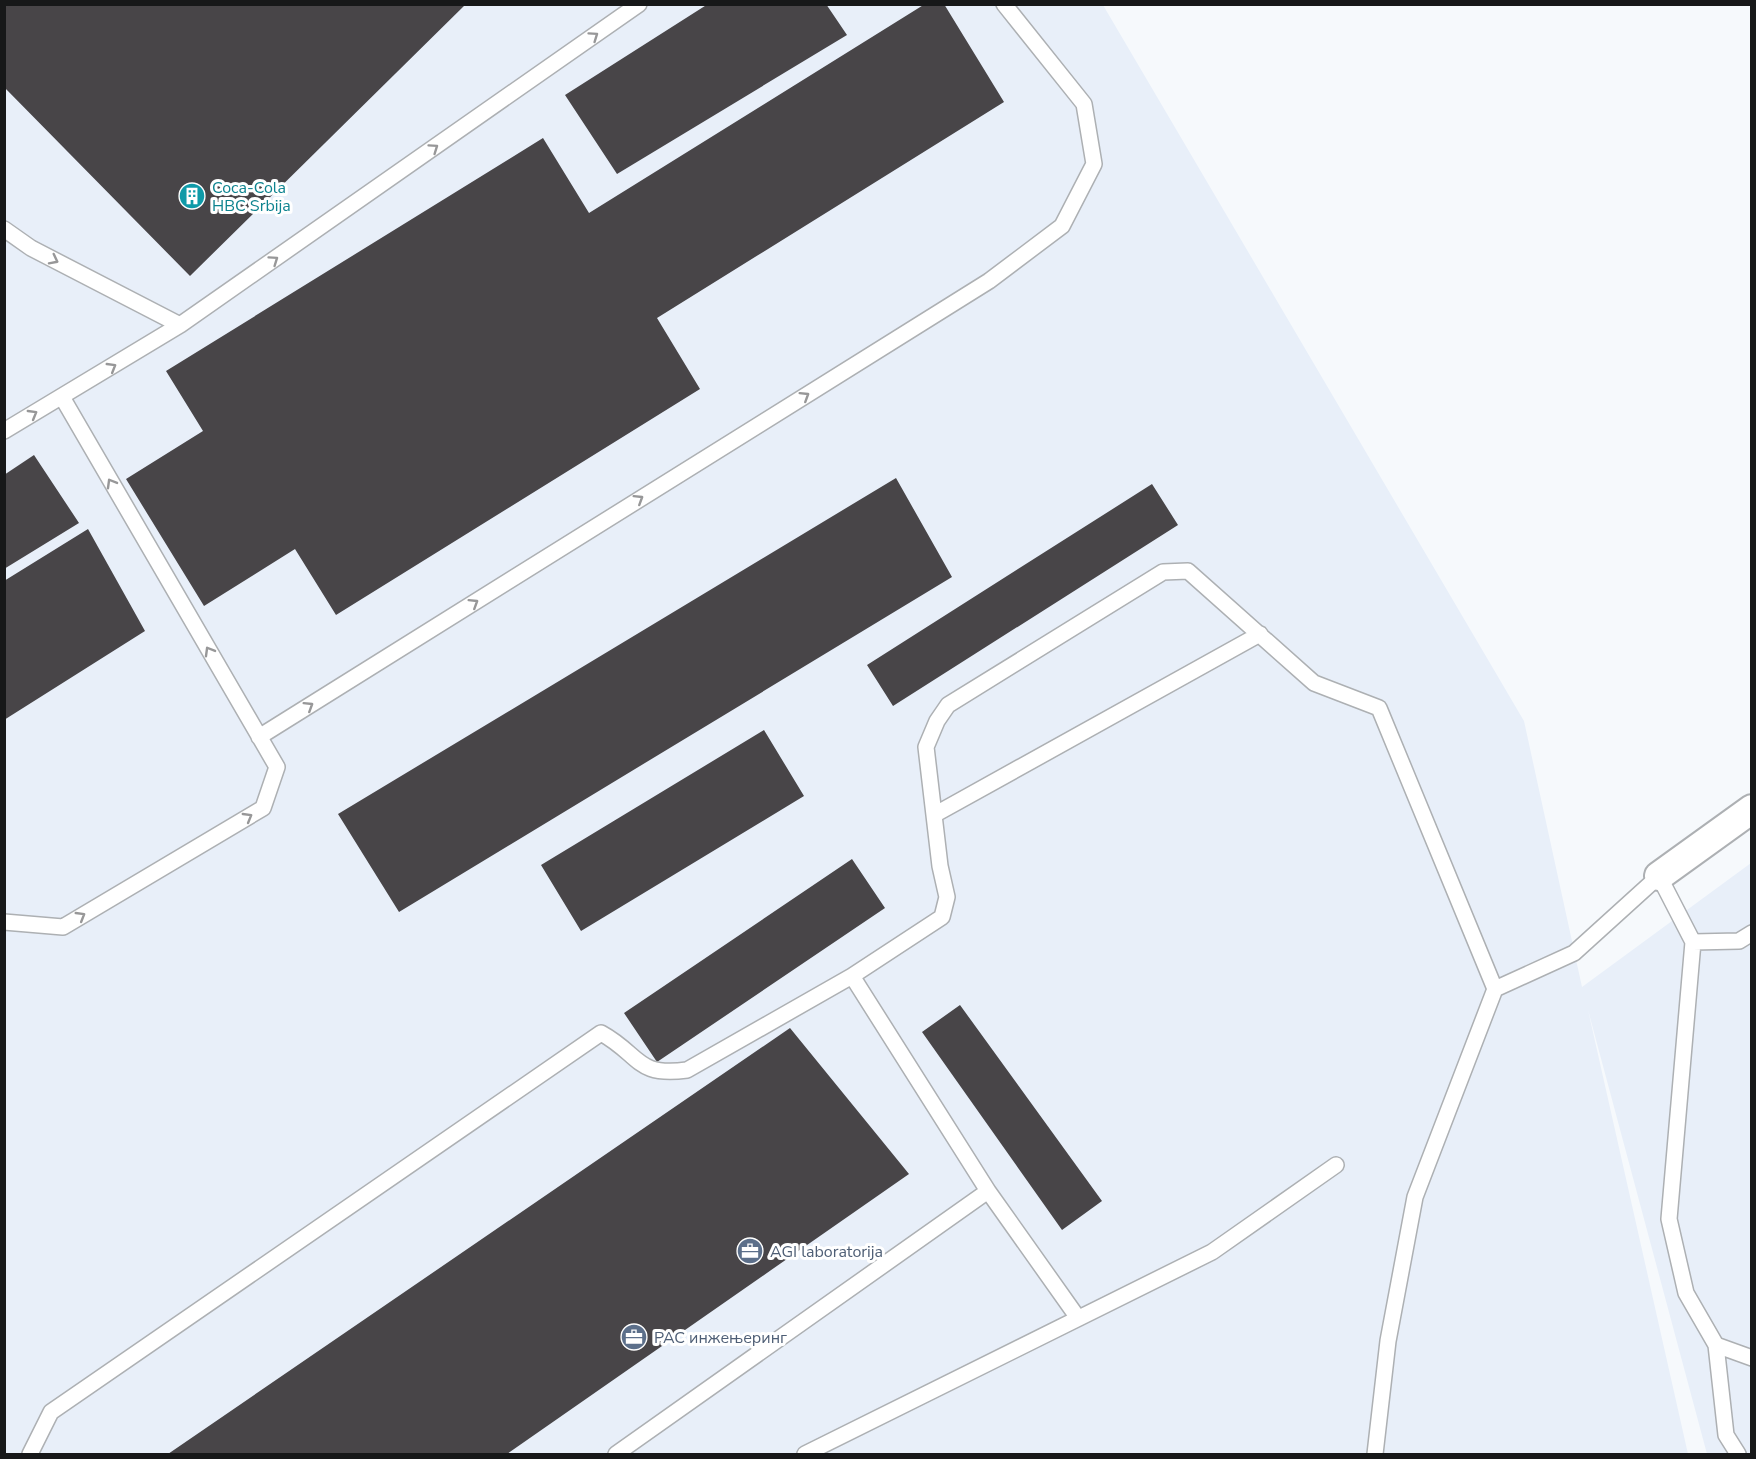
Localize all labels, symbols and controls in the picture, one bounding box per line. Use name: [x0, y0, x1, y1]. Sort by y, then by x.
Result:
one-way arrow: [587, 32, 598, 43]
one-way arrow: [427, 144, 438, 155]
place label: Coca-Cola HBC Srbija: [212, 177, 291, 217]
building icon: Coca-Cola HBC Srbija: [177, 181, 207, 211]
one-way arrow: [48, 253, 58, 264]
one-way arrow: [268, 256, 279, 267]
one-way arrow: [106, 363, 116, 375]
one-way arrow: [799, 391, 809, 403]
one-way arrow: [27, 410, 37, 421]
one-way arrow: [107, 479, 118, 489]
one-way arrow: [633, 495, 643, 507]
one-way arrow: [468, 598, 478, 610]
one-way arrow: [205, 647, 216, 658]
one-way arrow: [303, 702, 313, 714]
one-way arrow: [242, 813, 253, 824]
one-way arrow: [75, 912, 85, 924]
office icon: AGI laboratorija: [735, 1236, 765, 1266]
place label: AGI laboratorija: [770, 1241, 883, 1263]
office icon: РАС инжењеринг: [619, 1322, 649, 1352]
place label: РАС инжењеринг: [654, 1327, 787, 1349]

